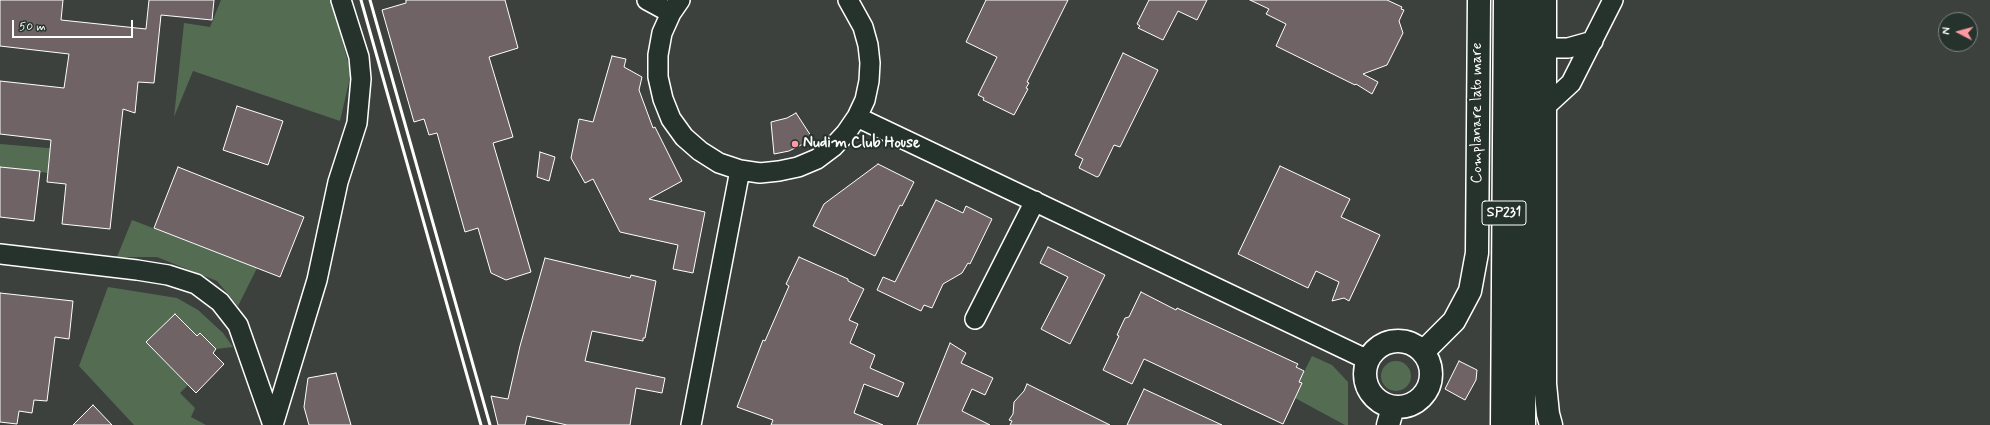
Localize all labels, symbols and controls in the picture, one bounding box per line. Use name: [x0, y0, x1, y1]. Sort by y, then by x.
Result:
scale bar: [14, 12, 135, 38]
north arrow: [1938, 12, 1978, 52]
text: 50 m: [19, 19, 46, 35]
text: N: [1940, 26, 1954, 35]
street label: Complanare lato mare: [1469, 42, 1487, 184]
place label: Nudim Club House: [803, 135, 920, 153]
marker: Nudim Club House: [790, 139, 800, 149]
road number: SP231: [1482, 201, 1526, 225]

